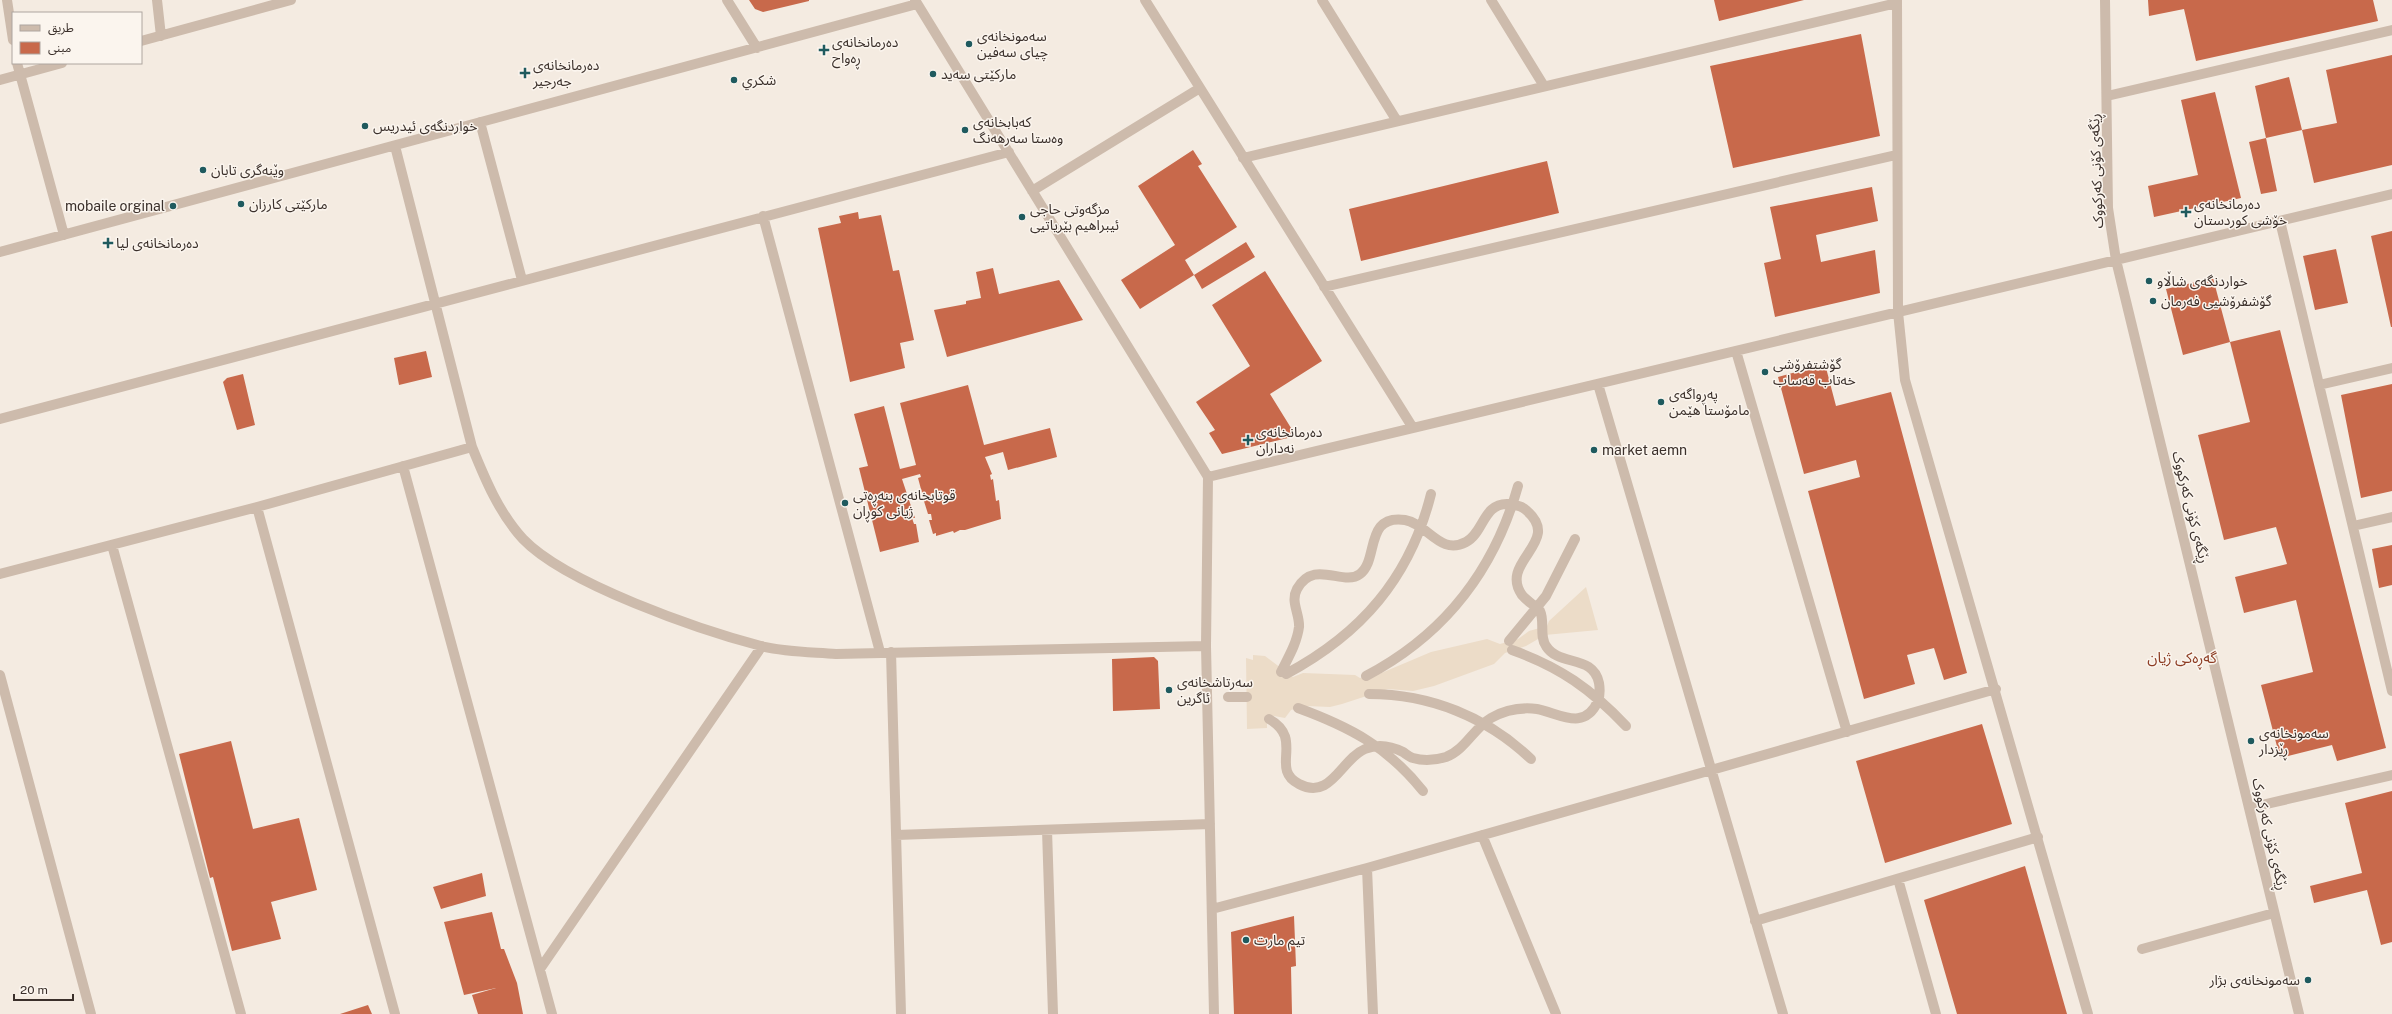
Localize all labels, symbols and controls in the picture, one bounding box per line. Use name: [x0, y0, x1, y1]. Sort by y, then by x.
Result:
legend: [12, 12, 142, 64]
text: طريق: [48, 21, 74, 36]
place label: سەمونخانەی چیای سەفین: [977, 28, 1048, 62]
place label: دەرمانخانەی ڕەواح: [832, 34, 899, 70]
marker: سەمونخانەی چیای سەفین: [964, 39, 974, 49]
text: مبنى: [48, 41, 71, 55]
marker: دەرمانخانەی ڕەواح: [819, 45, 829, 55]
place label: دەرمانخانەی جەرجیر: [532, 57, 600, 90]
place label: مارکێتی سەید: [941, 66, 1016, 83]
marker: دەرمانخانەی جەرجیر: [520, 68, 530, 78]
marker: مارکێتی سەید: [928, 69, 938, 79]
place label: شكري: [742, 72, 776, 91]
marker: شكري: [729, 75, 739, 85]
street label: ڕێگەی کۆنی کەرکووک: [2086, 113, 2110, 229]
place label: کەبابخانەی وەستا سەرهەنگ: [973, 114, 1063, 147]
place label: خواردنگەی ئیدریس: [373, 118, 477, 135]
marker: خواردنگەی ئیدریس: [360, 121, 370, 131]
marker: کەبابخانەی وەستا سەرهەنگ: [960, 125, 970, 135]
place label: وێنەگری تابان: [211, 162, 284, 179]
marker: وێنەگری تابان: [198, 165, 208, 175]
place label: مارکێتی کارزان: [249, 196, 328, 213]
place label: دەرمانخانەی خۆشی کوردستان: [2194, 196, 2287, 229]
place label: mobaile orginal: [65, 198, 165, 214]
marker: مارکێتی کارزان: [236, 199, 246, 209]
marker: mobaile orginal: [168, 201, 178, 211]
place label: مزگەوتی حاجی ئیبراهیم بێریاتیی: [1030, 201, 1119, 236]
marker: دەرمانخانەی خۆشی کوردستان: [2181, 207, 2191, 217]
marker: مزگەوتی حاجی ئیبراهیم بێریاتیی: [1017, 212, 1027, 222]
place label: دەرمانخانەی لیا: [116, 235, 199, 252]
marker: دەرمانخانەی لیا: [103, 238, 113, 248]
place label: خواردنگەی شاڵاو: [2157, 271, 2248, 290]
marker: خواردنگەی شاڵاو: [2144, 276, 2154, 286]
place label: گۆشفرۆشیی فەرمان: [2161, 293, 2272, 310]
marker: گۆشفرۆشیی فەرمان: [2148, 296, 2158, 306]
place label: گۆشتفرۆشی خەتاب قەساب: [1773, 356, 1856, 388]
marker: گۆشتفرۆشی خەتاب قەساب: [1760, 367, 1770, 377]
place label: پەڕواگەی مامۆستا هێمن: [1669, 386, 1750, 419]
marker: پەڕواگەی مامۆستا هێمن: [1656, 397, 1666, 407]
place label: دەرمانخانەی نەداران: [1256, 424, 1323, 457]
marker: دەرمانخانەی نەداران: [1243, 435, 1253, 445]
place label: market aemn: [1602, 442, 1687, 458]
marker: market aemn: [1589, 445, 1599, 455]
street label: ڕێگەی کۆنی کەرکووک: [2165, 449, 2213, 566]
place label: قوتابخانەی بنەڕەتی ژیانی کوڕان: [853, 487, 956, 523]
marker: قوتابخانەی بنەڕەتی ژیانی کوڕان: [840, 498, 850, 508]
district label: گەڕەکی ژیان: [2147, 649, 2218, 670]
place label: سەرتاشخانەی ئاگرین: [1177, 674, 1253, 707]
marker: سەرتاشخانەی ئاگرین: [1164, 685, 1174, 695]
place label: سەمونخانەی ڕێزدار: [2258, 725, 2329, 761]
marker: سەمونخانەی ڕێزدار: [2246, 736, 2256, 746]
street label: ڕێگەی کۆنی کەرکووک: [2245, 776, 2291, 893]
place label: تیم مارت: [1254, 932, 1305, 951]
marker: تیم مارت: [1241, 935, 1251, 945]
place label: سەمونخانەی بژار: [2208, 972, 2300, 989]
marker: سەمونخانەی بژار: [2303, 975, 2313, 985]
scale bar: [14, 976, 73, 1002]
text: 20 m: [20, 983, 48, 997]

